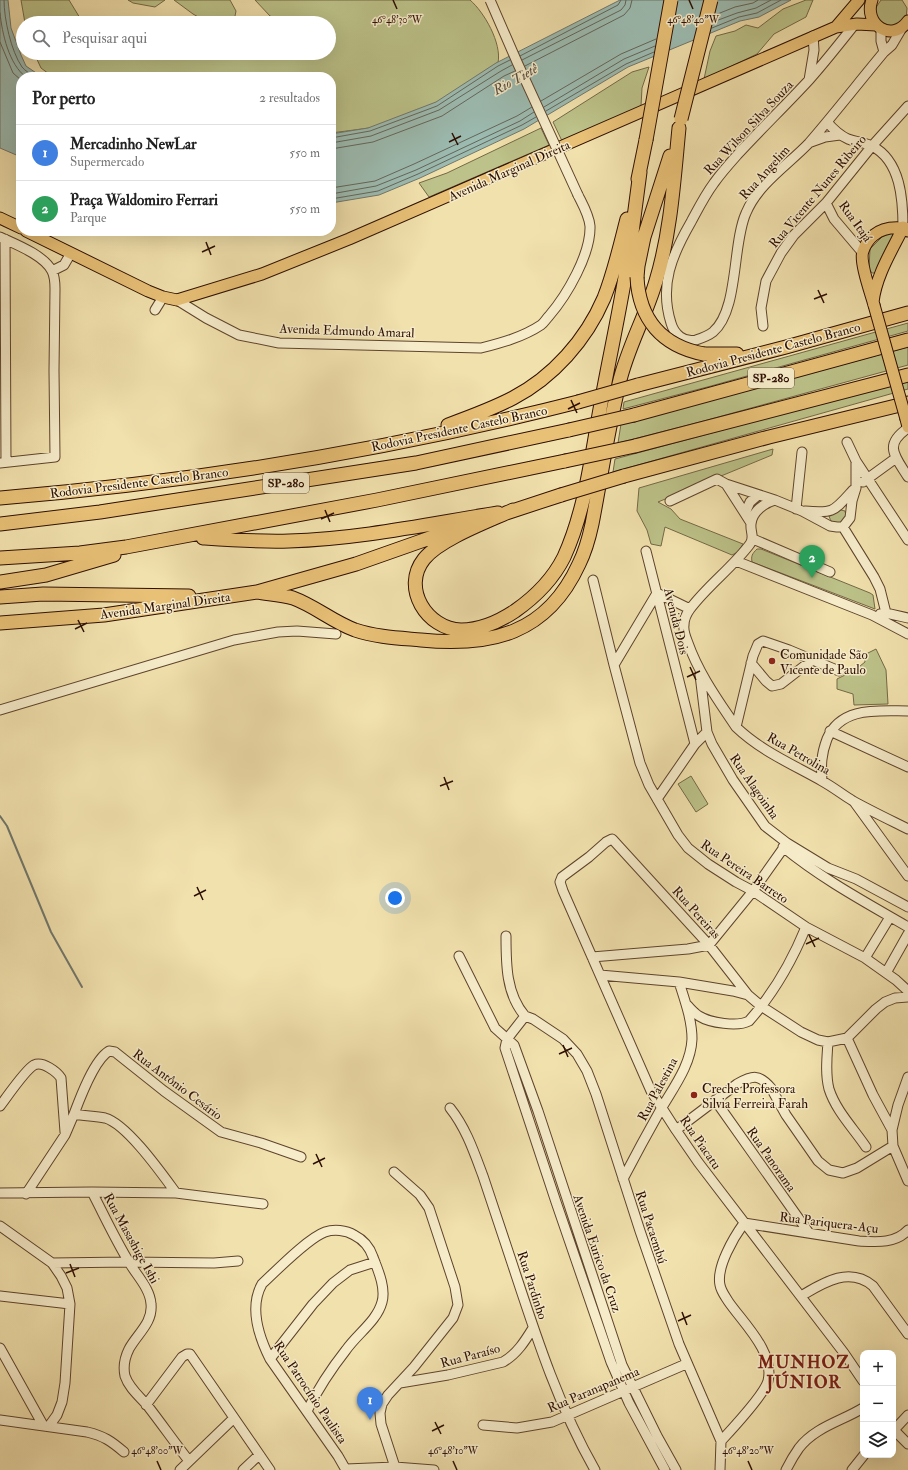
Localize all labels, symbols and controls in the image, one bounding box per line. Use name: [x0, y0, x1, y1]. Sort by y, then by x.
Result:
text: 46°48'30"W: [372, 14, 423, 26]
text: 46°48'40"W: [667, 14, 720, 26]
search box: [16, 16, 336, 60]
icon: search: [30, 27, 52, 49]
text: Pesquisar aqui: [62, 29, 147, 48]
water label: Rio Tietê: [489, 60, 542, 99]
street label: Rua Wilson Silva Souza: [701, 77, 797, 178]
text: Por perto: [32, 88, 95, 109]
text: 2 resultados: [259, 90, 320, 106]
street label: Rua Vicente Nunes Ribeiro: [766, 132, 870, 251]
text: Mercadinho NewLar: [70, 135, 197, 154]
street label: Avenida Marginal Direita: [445, 137, 573, 205]
street label: Rua Angelim: [736, 142, 793, 203]
text: 1: [43, 145, 47, 161]
text: 550 m: [289, 145, 320, 161]
text: Supermercado: [70, 154, 144, 170]
text: Praça Waldomiro Ferrari: [70, 191, 218, 210]
street label: Rua Itajá: [835, 198, 876, 246]
text: 2: [42, 201, 48, 217]
text: 550 m: [289, 201, 320, 217]
text: Parque: [70, 210, 106, 226]
street label: Rodovia Presidente Castelo Branco: [684, 319, 862, 381]
street label: Avenida Edmundo Amaral: [278, 321, 415, 341]
road number: SP-280: [748, 368, 794, 388]
street label: Rodovia Presidente Castelo Branco: [370, 402, 549, 455]
street label: Rodovia Presidente Castelo Branco: [49, 464, 229, 502]
road number: SP-280: [263, 473, 309, 493]
pin: 2: [799, 545, 825, 578]
street label: Avenida Dois: [660, 585, 692, 657]
street label: Avenida Marginal Direita: [98, 589, 232, 623]
place label: Comunidade São Vicente de Paulo: [780, 647, 868, 678]
marker: Comunidade São Vicente de Paulo: [767, 656, 777, 666]
street label: Rua Petrolina: [764, 729, 834, 779]
street label: Rua Alagoinha: [726, 751, 783, 823]
street label: Rua Pereira Barreto: [697, 836, 791, 907]
street label: Rua Pereiras: [669, 883, 724, 943]
your location: [385, 888, 405, 908]
street label: Rua Antônio Cesário: [130, 1046, 225, 1124]
street label: Rua Palestina: [635, 1054, 682, 1124]
place label: Creche Professora Silvia Ferreira Farah: [702, 1081, 808, 1112]
marker: Creche Professora Silvia Ferreira Farah: [689, 1090, 699, 1100]
street label: Rua Piacatu: [676, 1113, 725, 1173]
street label: Rua Panorama: [743, 1124, 800, 1195]
street label: Rua Pacaembú: [632, 1189, 670, 1266]
street label: Rua Masashige Ishi: [100, 1191, 163, 1287]
street label: Avenida Eurico da Cruz: [569, 1191, 625, 1315]
street label: Rua Pariquera-Açu: [778, 1209, 880, 1237]
street label: Rua Pardinho: [513, 1249, 551, 1322]
street label: Rua Patrocínio Paulista: [270, 1338, 351, 1447]
street label: Rua Paraíso: [439, 1340, 502, 1372]
map controls: [860, 1350, 896, 1458]
button: +: [860, 1350, 896, 1386]
district label: MUNHOZ JÚNIOR: [757, 1352, 850, 1394]
street label: Rua Paranapanema: [545, 1363, 643, 1417]
button: −: [860, 1386, 896, 1422]
pin: 1: [357, 1387, 383, 1420]
button: layers: [860, 1422, 896, 1458]
text: 46°48'00"W: [131, 1445, 184, 1457]
text: 46°48'10"W: [428, 1445, 479, 1457]
text: 46°48'20"W: [722, 1445, 774, 1457]

